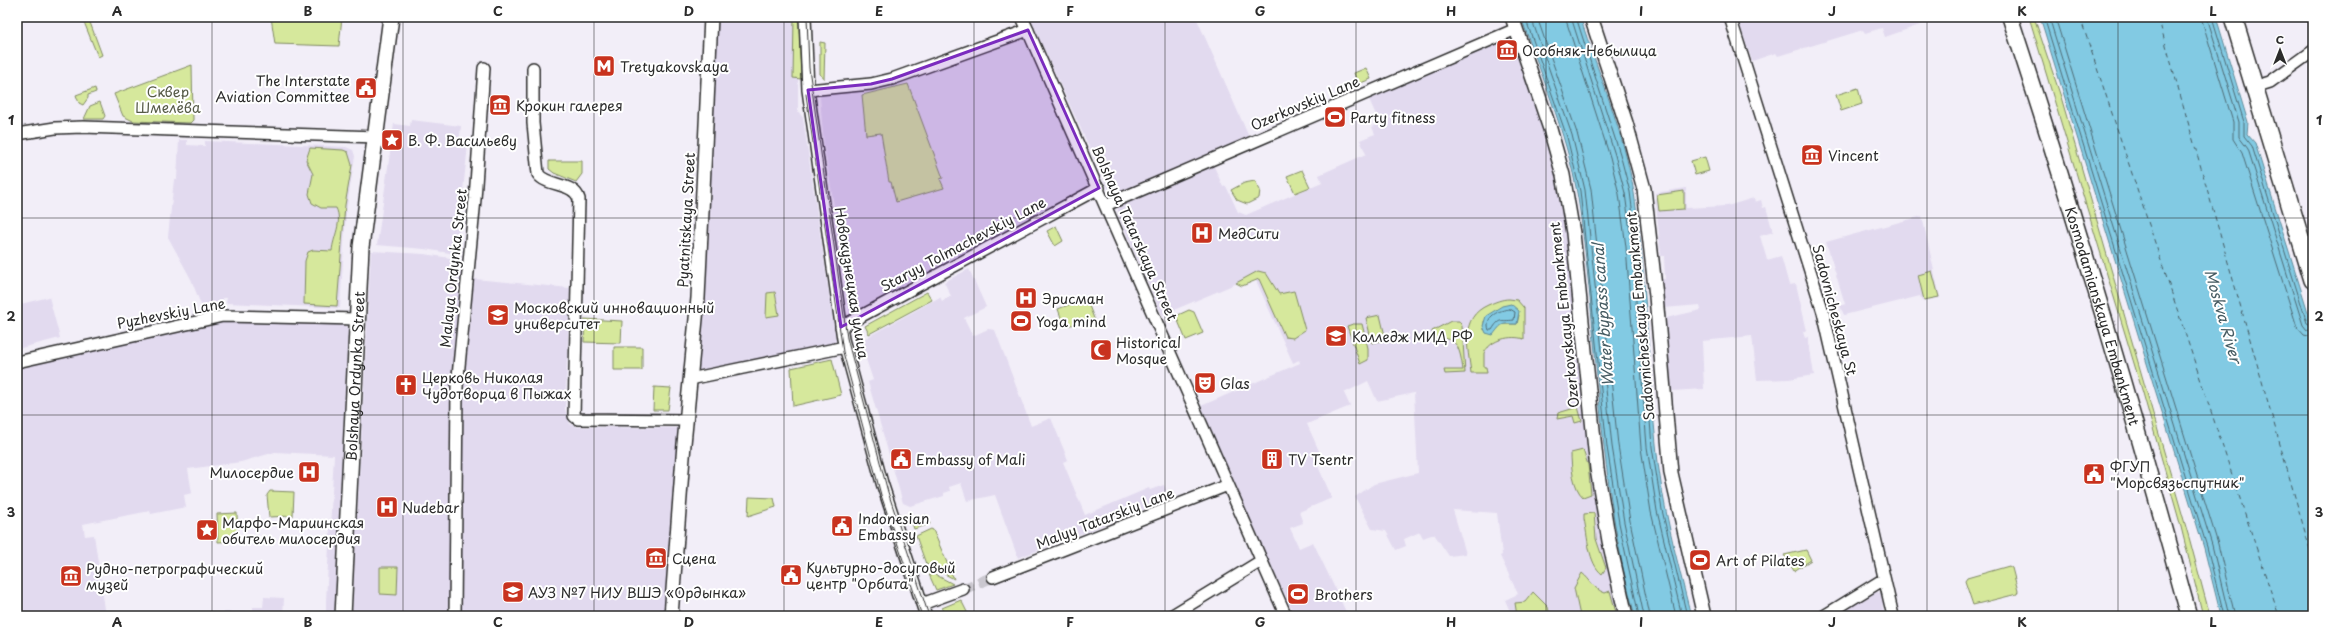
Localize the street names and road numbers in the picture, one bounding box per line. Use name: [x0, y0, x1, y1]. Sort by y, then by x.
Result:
street label: Ozerkovskiy Lane: [1247, 70, 1363, 135]
street label: Bolshaya Tatarskaya Street: [1087, 142, 1183, 324]
street label: Pyatnitskaya Street: [672, 152, 700, 288]
street label: Malaya Ordynka Street: [434, 187, 472, 348]
street label: Staryy Tolmachevskiy Lane: [876, 191, 1050, 297]
street label: Kosmodamianskaya Embankment: [2060, 204, 2145, 428]
street label: Новокузнецкая улица: [830, 206, 874, 361]
street label: Sadovnicheskaya Embankment: [1620, 211, 1660, 421]
street label: Ozerkovskaya Embankment: [1544, 221, 1584, 409]
street label: Sadovnicheskaya St: [1807, 242, 1863, 378]
street label: Bolshaya Ordynka Street: [340, 290, 369, 462]
street label: Pyzhevskiy Lane: [115, 292, 227, 334]
street label: Malyy Tatarskiy Lane: [1033, 482, 1177, 554]

